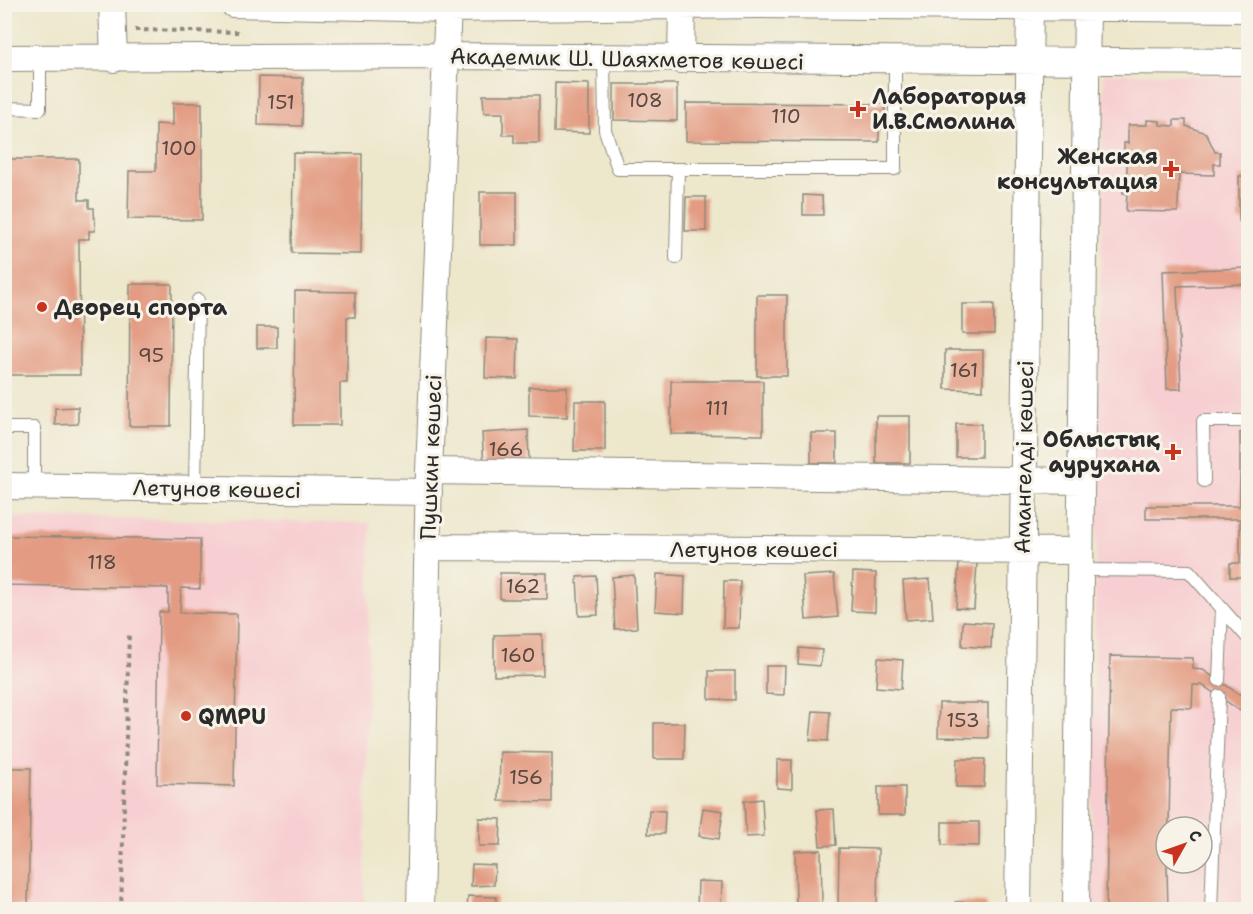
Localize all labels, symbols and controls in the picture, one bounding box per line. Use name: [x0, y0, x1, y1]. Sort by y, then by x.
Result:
street label: Академик Ш. Шаяхметов көшесі: [450, 41, 804, 77]
place label: Лаборатория И.В.Смолина: [872, 82, 1026, 136]
house number: 108: [627, 87, 663, 113]
house number: 151: [267, 89, 295, 115]
marker: Лаборатория И.В.Смолина: [849, 100, 867, 118]
house number: 110: [771, 103, 801, 129]
house number: 100: [161, 135, 197, 161]
place label: Женская консультация: [997, 142, 1158, 196]
marker: Женская консультация: [1162, 160, 1180, 178]
place label: Дворец спорта: [54, 293, 227, 322]
marker: Дворец спорта: [35, 300, 49, 314]
house number: 95: [138, 342, 164, 368]
house number: 161: [950, 357, 978, 383]
street label: Амангелді көшесі: [1008, 360, 1040, 554]
street label: Пушкин көшесі: [414, 374, 448, 540]
house number: 111: [705, 395, 729, 421]
place label: Облыстық аурухана: [1043, 425, 1161, 479]
house number: 166: [488, 436, 524, 462]
marker: Облыстық аурухана: [1164, 443, 1182, 461]
street label: Летунов көшесі: [132, 473, 302, 505]
street label: Летунов көшесі: [670, 535, 838, 564]
house number: 118: [87, 549, 117, 575]
house number: 162: [506, 573, 540, 599]
house number: 160: [500, 642, 536, 668]
place label: QMPU: [198, 702, 266, 731]
house number: 153: [946, 707, 980, 733]
marker: QMPU: [179, 709, 193, 723]
house number: 156: [509, 764, 543, 790]
north arrow: [1154, 815, 1214, 875]
text: С: [1184, 825, 1206, 846]

